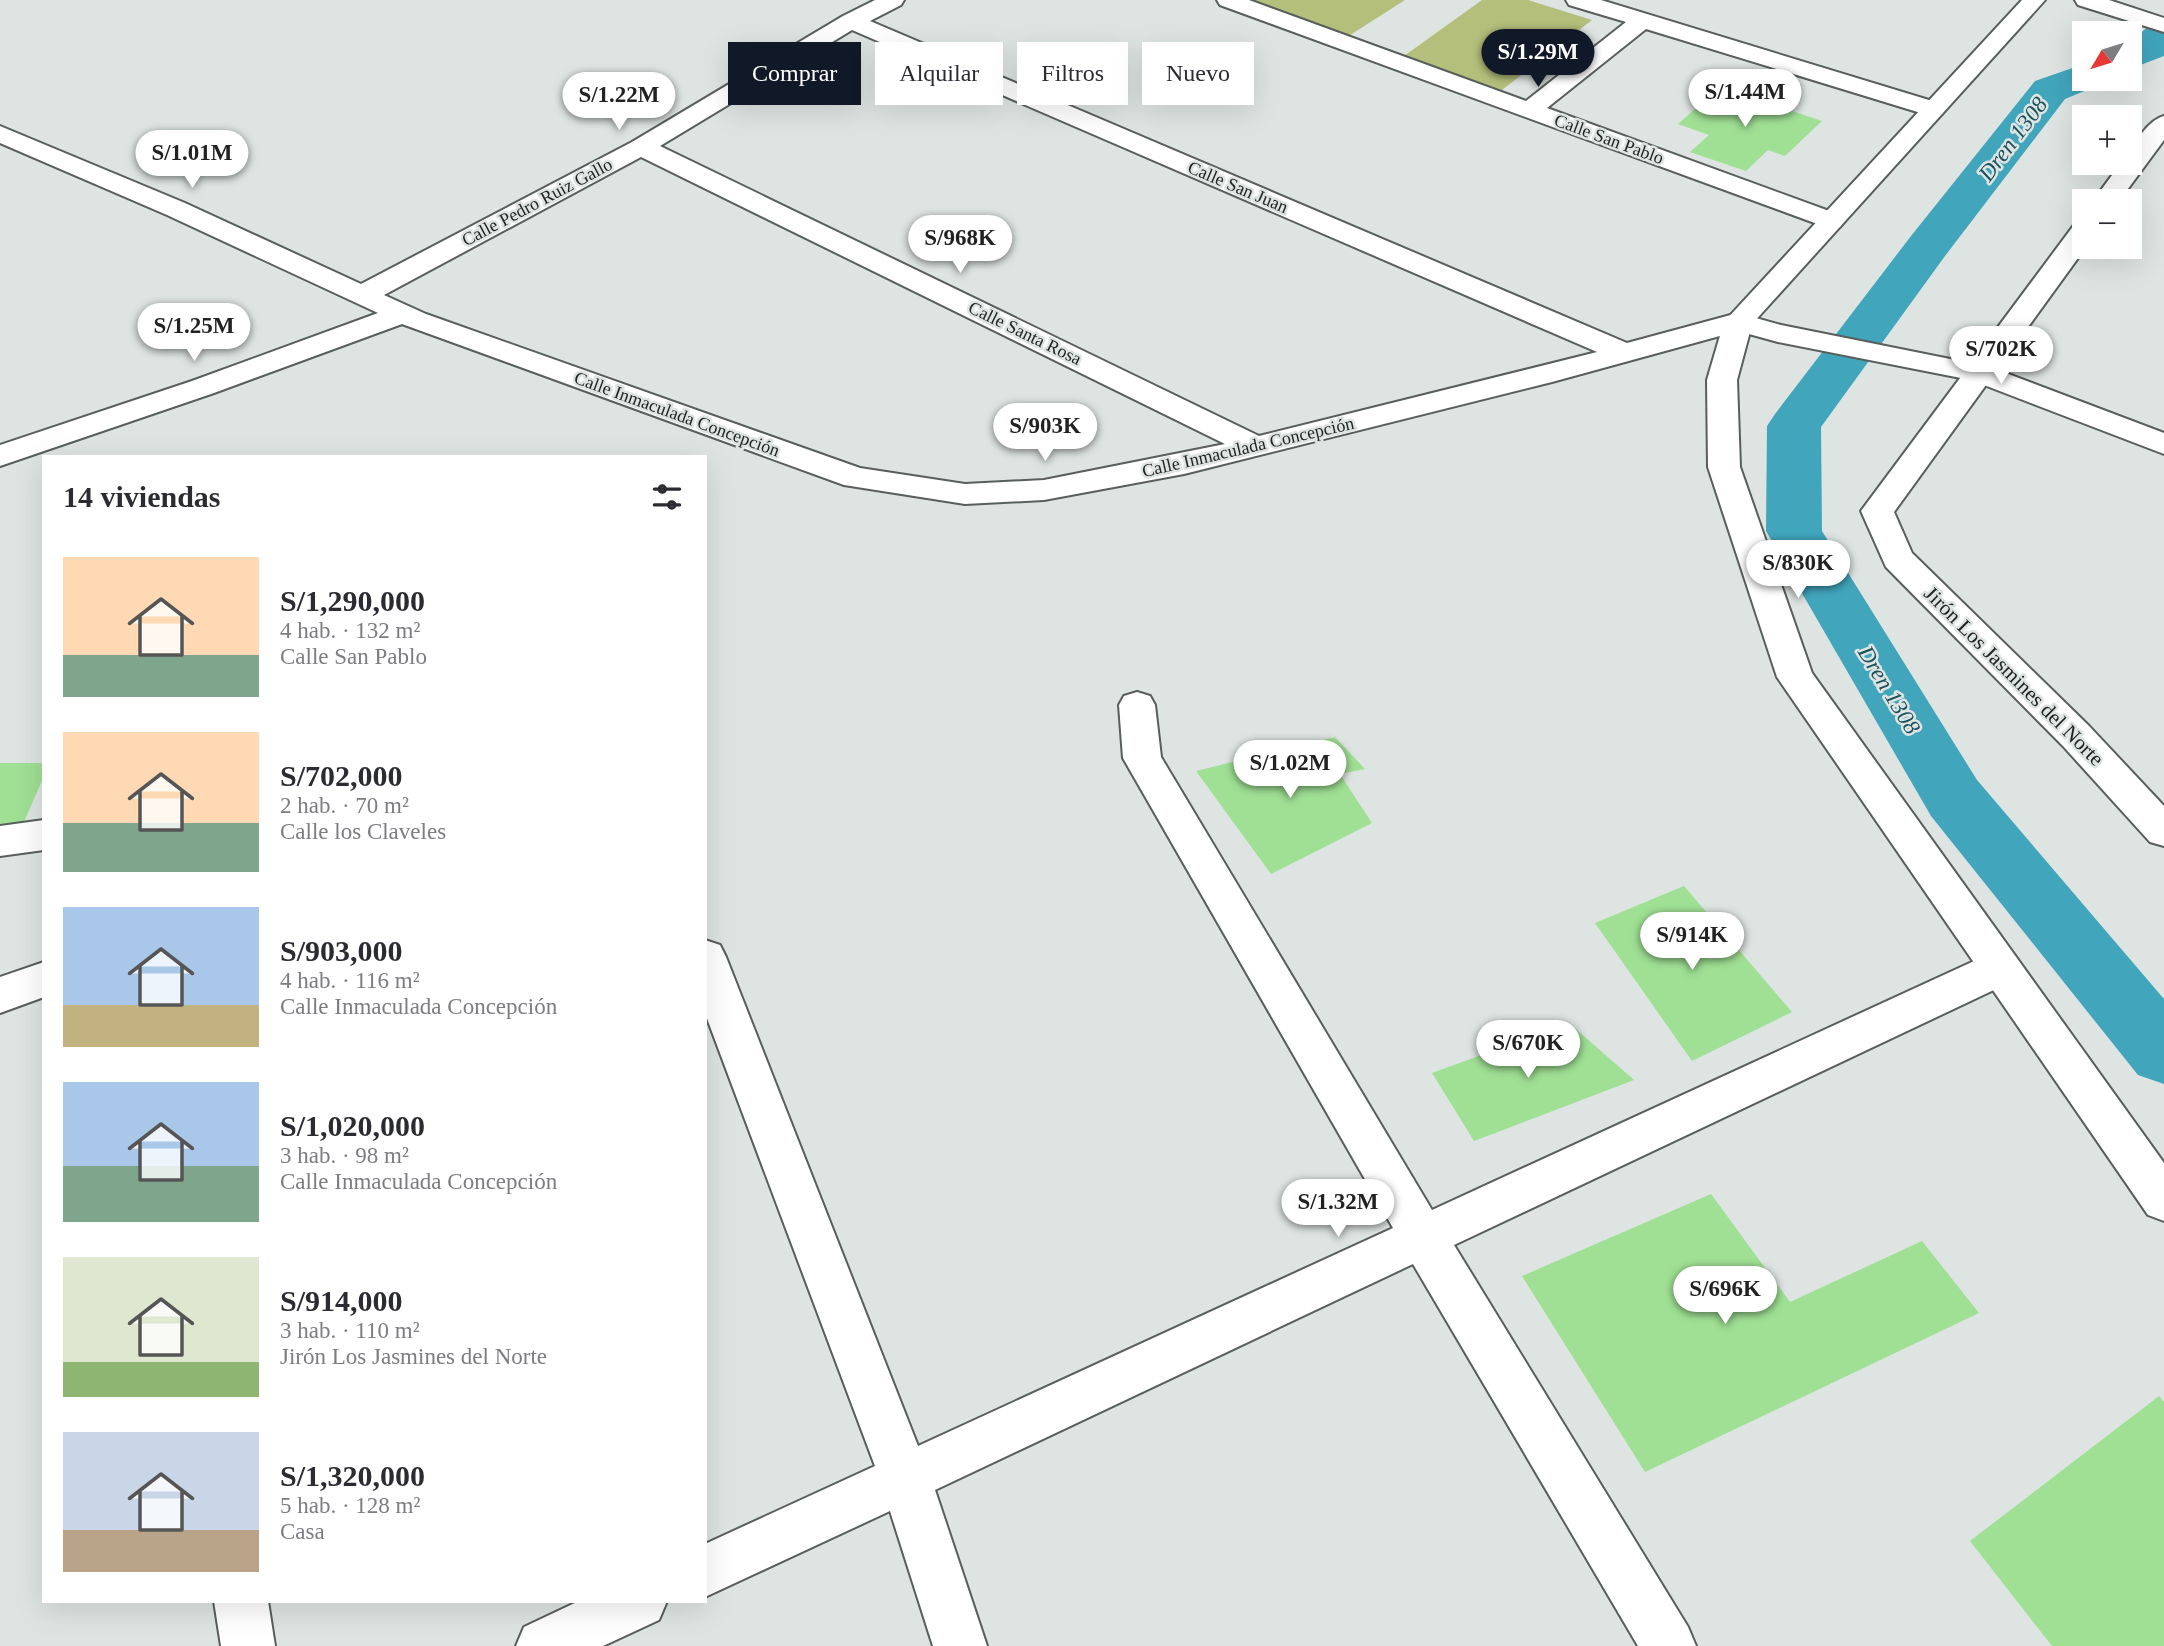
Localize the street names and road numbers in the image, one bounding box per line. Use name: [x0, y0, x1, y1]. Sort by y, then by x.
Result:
street label: Calle San Pablo: [1552, 110, 1666, 168]
street label: Calle Pedro Ruiz Gallo: [458, 154, 616, 250]
street label: Calle San Juan: [1185, 157, 1291, 217]
street label: Calle Santa Rosa: [965, 297, 1085, 369]
street label: Calle Inmaculada Concepción: [572, 368, 782, 460]
street label: Calle Inmaculada Concepción: [1140, 413, 1356, 481]
street label: Jirón Los Jasmines del Norte: [1919, 581, 2109, 771]

